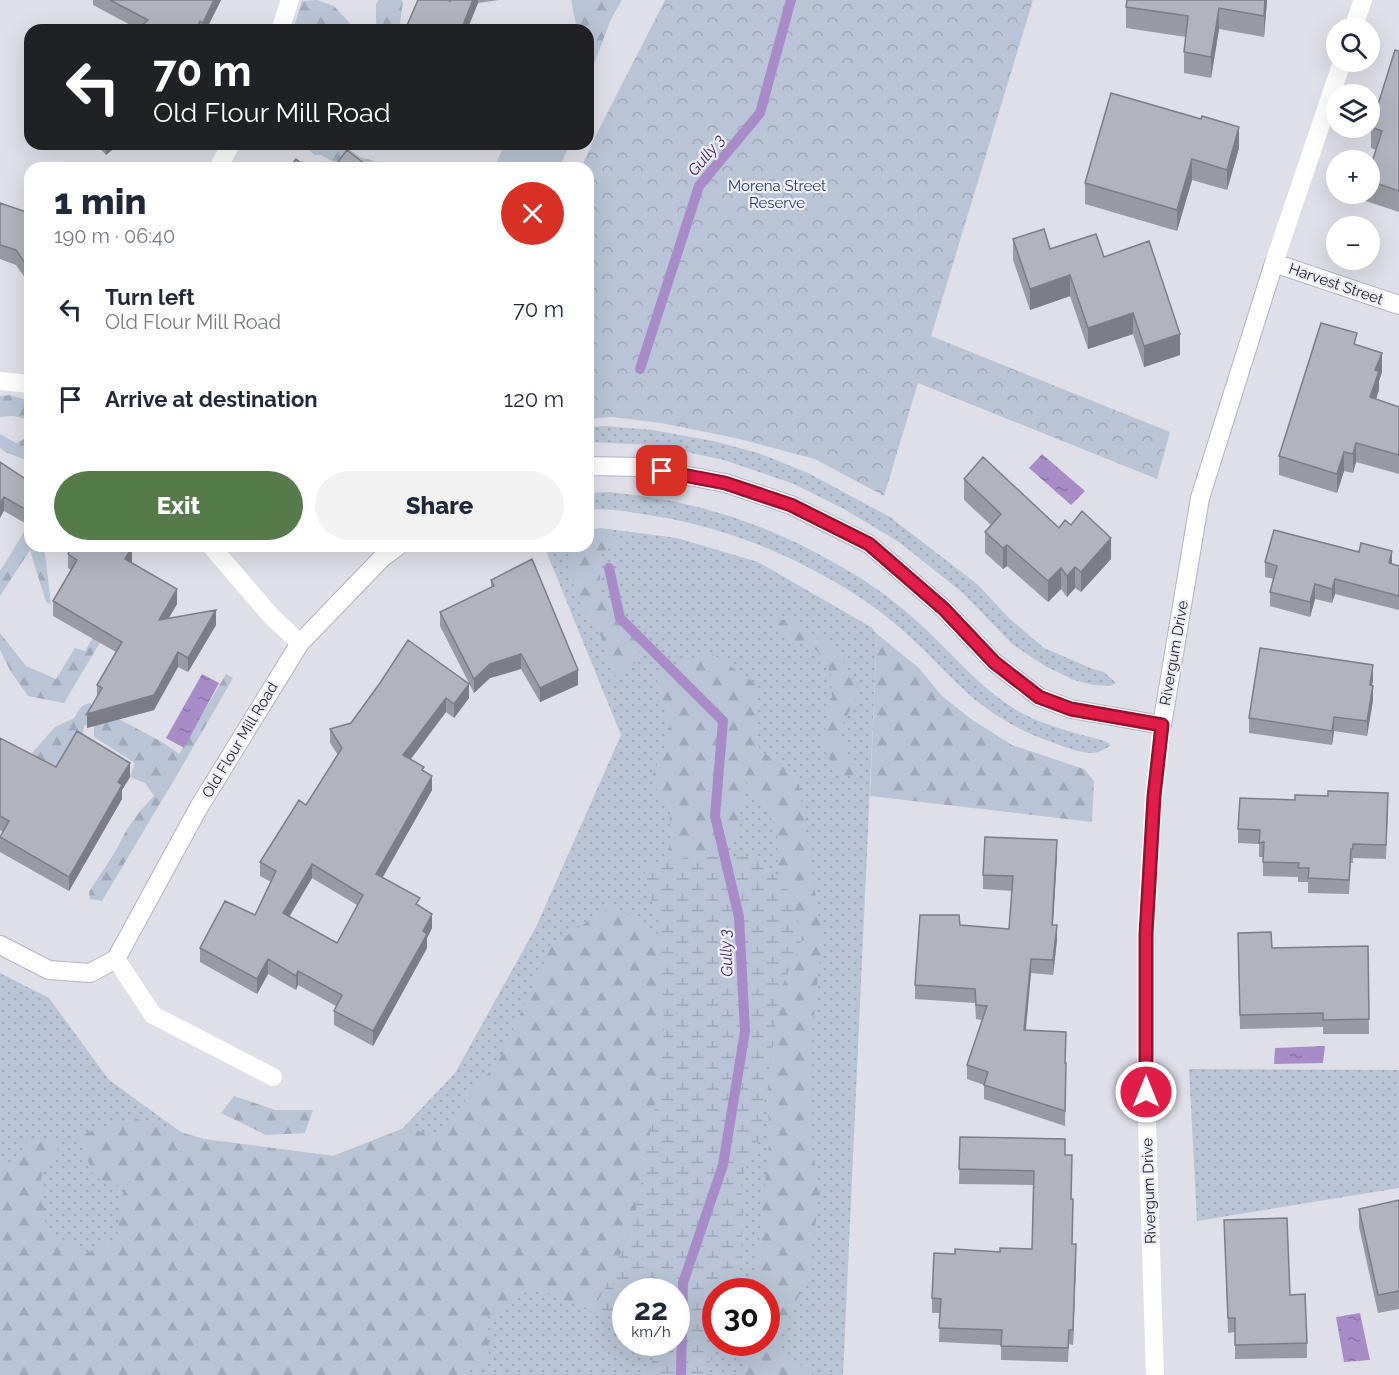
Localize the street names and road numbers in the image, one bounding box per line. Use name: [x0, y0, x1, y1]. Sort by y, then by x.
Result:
street label: Harvest Street: [1286, 259, 1386, 309]
street label: Rivergum Drive: [1156, 599, 1192, 707]
street label: Old Flour Mill Road: [198, 679, 282, 801]
street label: Rivergum Drive: [1138, 1137, 1160, 1244]

